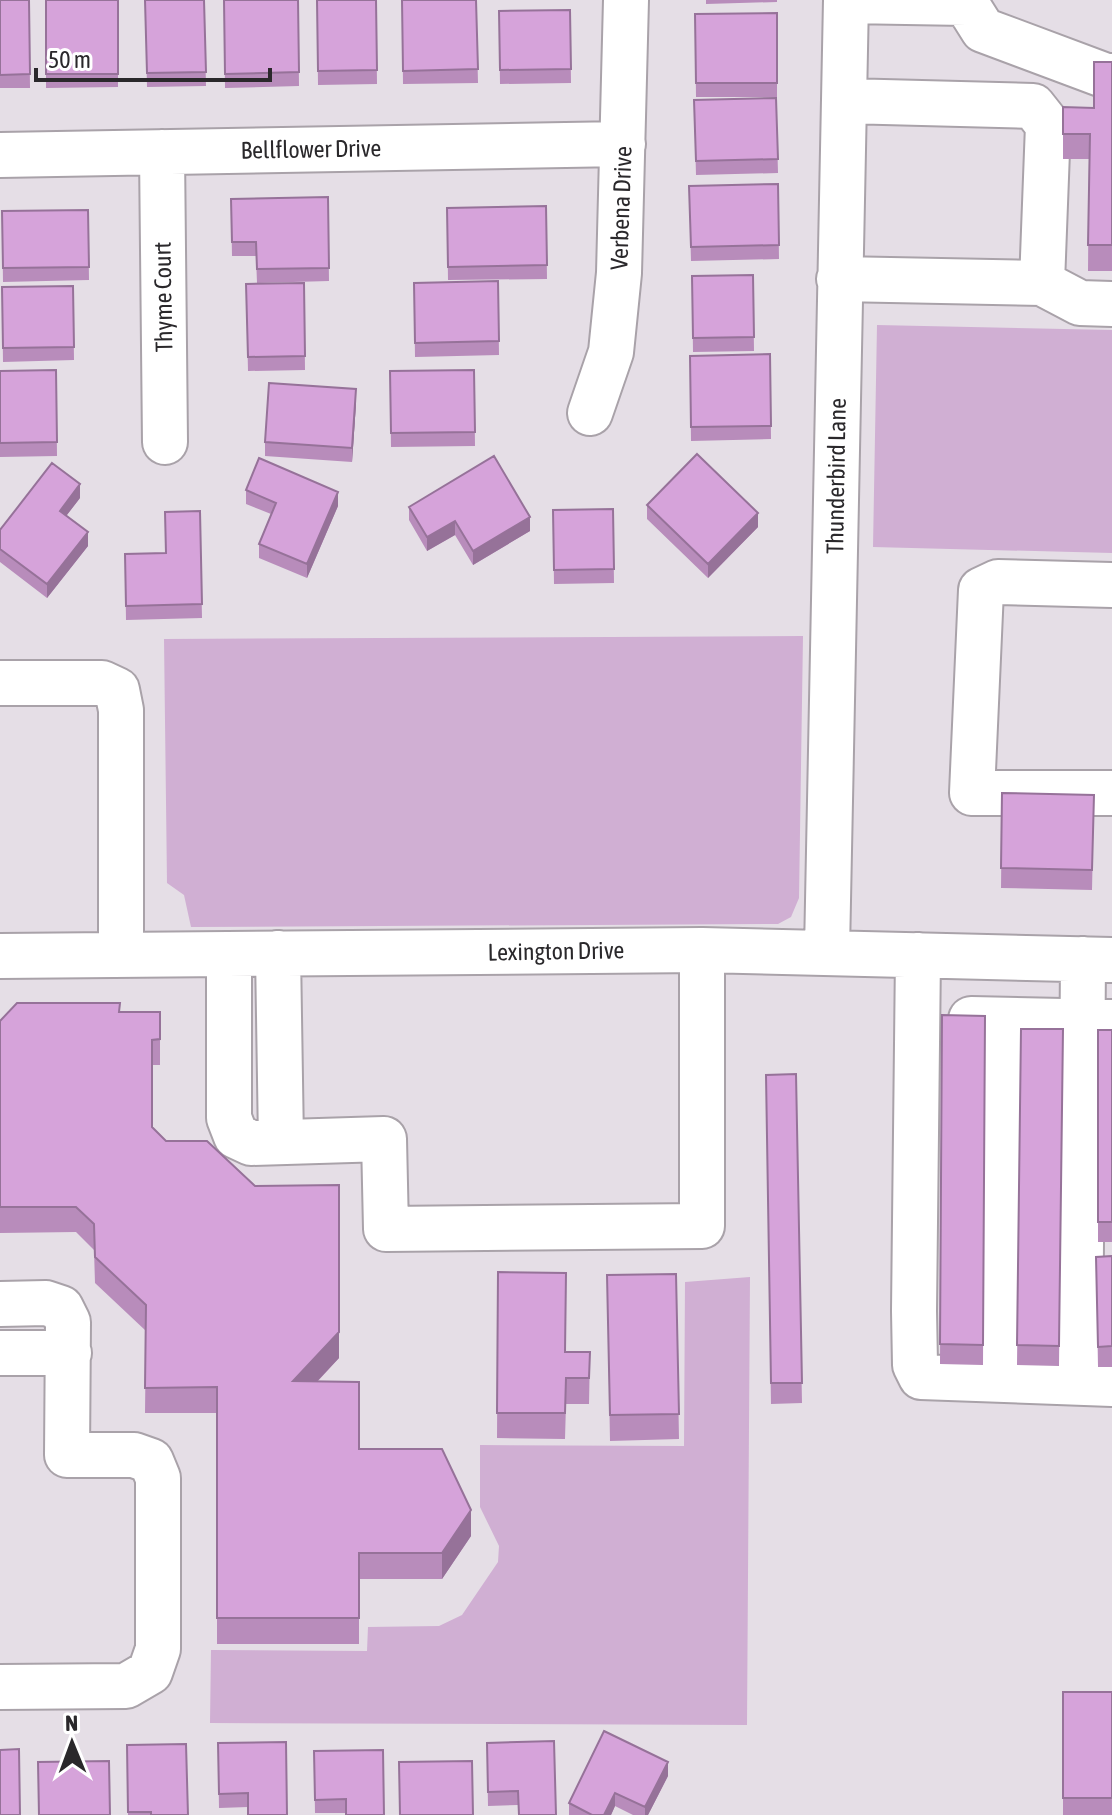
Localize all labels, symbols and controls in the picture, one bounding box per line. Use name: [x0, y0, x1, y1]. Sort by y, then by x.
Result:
scale bar: [36, 32, 270, 82]
text: 50 m: [48, 46, 91, 73]
street label: Bellflower Drive: [240, 134, 382, 164]
street label: Verbena Drive: [605, 146, 637, 270]
street label: Thyme Court: [149, 241, 177, 352]
street label: Thunderbird Lane: [821, 398, 851, 554]
street label: Lexington Drive: [487, 936, 625, 966]
north arrow: [32, 1703, 112, 1783]
text: N: [65, 1710, 78, 1736]

